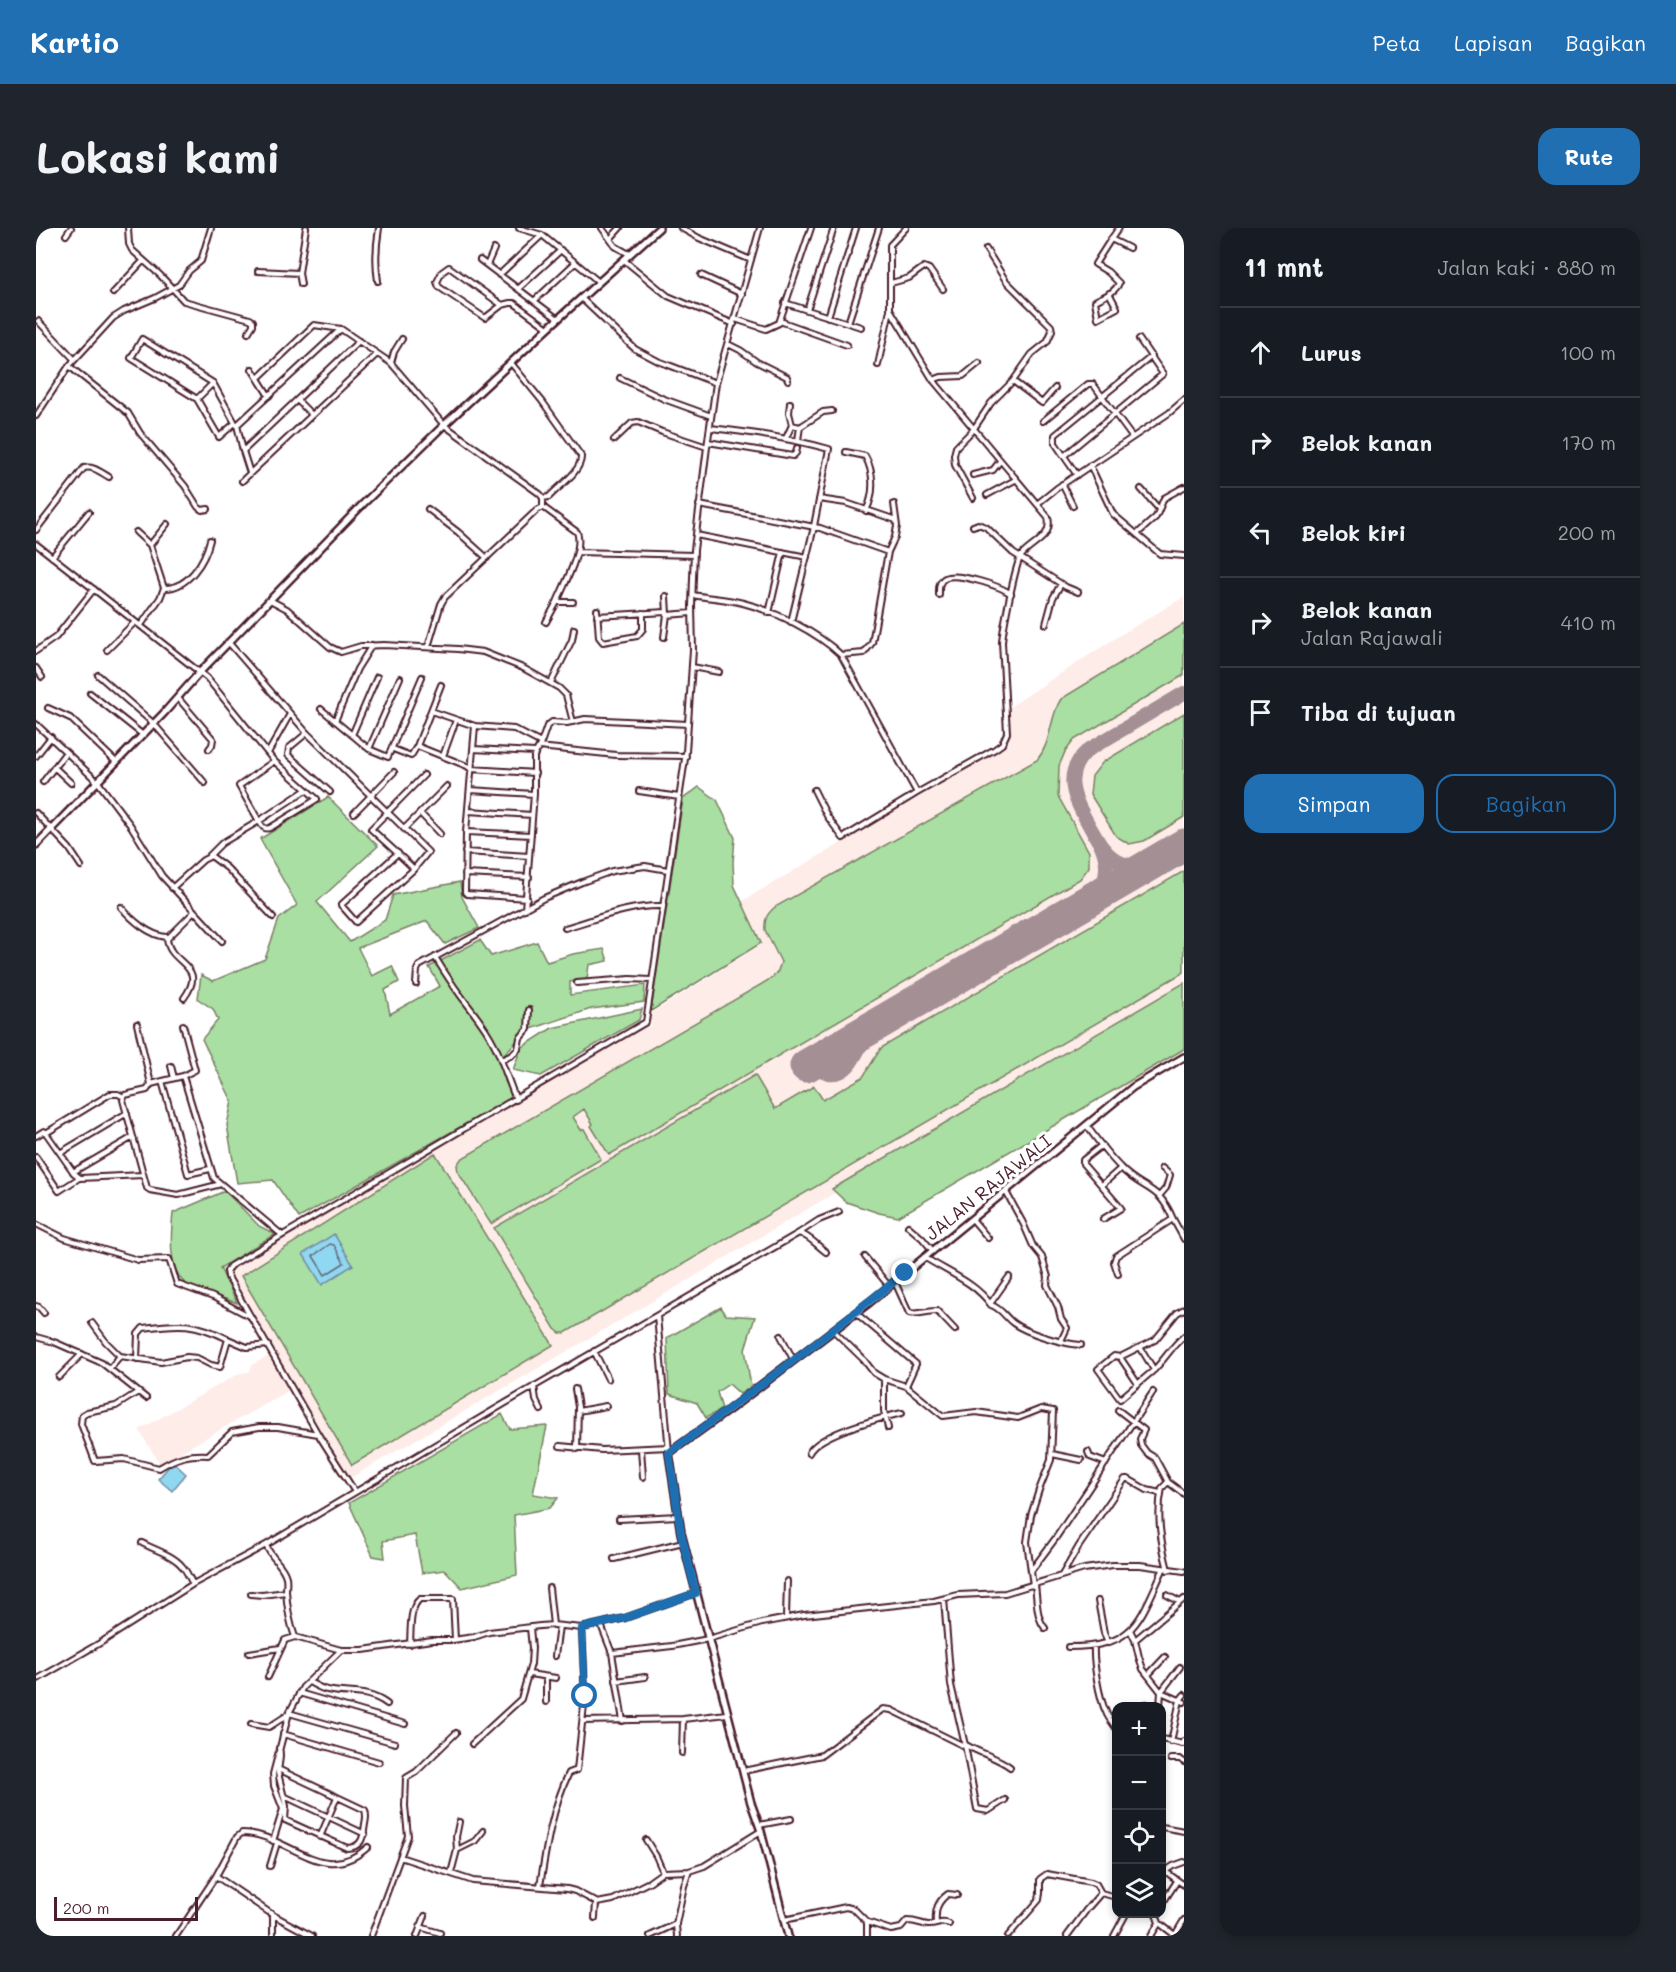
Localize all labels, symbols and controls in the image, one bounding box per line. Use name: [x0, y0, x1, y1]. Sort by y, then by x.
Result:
text: Kartio: [30, 24, 119, 60]
text: Peta: [1373, 29, 1421, 56]
text: Lapisan: [1454, 29, 1532, 56]
text: Bagikan: [1565, 29, 1646, 56]
button: Rute: [1538, 128, 1640, 185]
text: Lokasi kami: [36, 129, 281, 184]
text: 11 mnt: [1244, 250, 1324, 284]
text: Jalan kaki · 880 m: [1437, 254, 1616, 280]
icon: ahead: [1244, 336, 1277, 369]
text: Lurus: [1301, 338, 1362, 367]
text: 100 m: [1560, 339, 1616, 365]
icon: right: [1244, 426, 1277, 459]
text: Belok kanan: [1301, 428, 1432, 457]
text: 170 m: [1561, 429, 1616, 455]
icon: left: [1244, 516, 1277, 549]
text: Belok kiri: [1301, 518, 1406, 547]
text: 200 m: [1558, 519, 1616, 545]
text: Belok kanan: [1301, 595, 1432, 624]
icon: right: [1244, 606, 1277, 639]
text: 410 m: [1561, 609, 1616, 635]
text: Jalan Rajawali: [1301, 624, 1443, 650]
icon: arrive: [1244, 696, 1277, 729]
text: Tiba di tujuan: [1301, 698, 1456, 727]
button: Simpan: [1244, 774, 1424, 833]
button: Bagikan: [1436, 774, 1616, 833]
street label: JALAN RAJAWALI: [920, 1129, 1056, 1245]
route end: [891, 1259, 917, 1285]
route start: [571, 1682, 597, 1708]
map controls: [1112, 1702, 1166, 1918]
button: +: [1112, 1702, 1166, 1756]
button: −: [1112, 1756, 1166, 1810]
button: locate: [1112, 1810, 1166, 1864]
button: layers: [1112, 1864, 1166, 1918]
scale bar: [54, 1894, 198, 1922]
text: 200 m: [63, 1897, 110, 1918]

